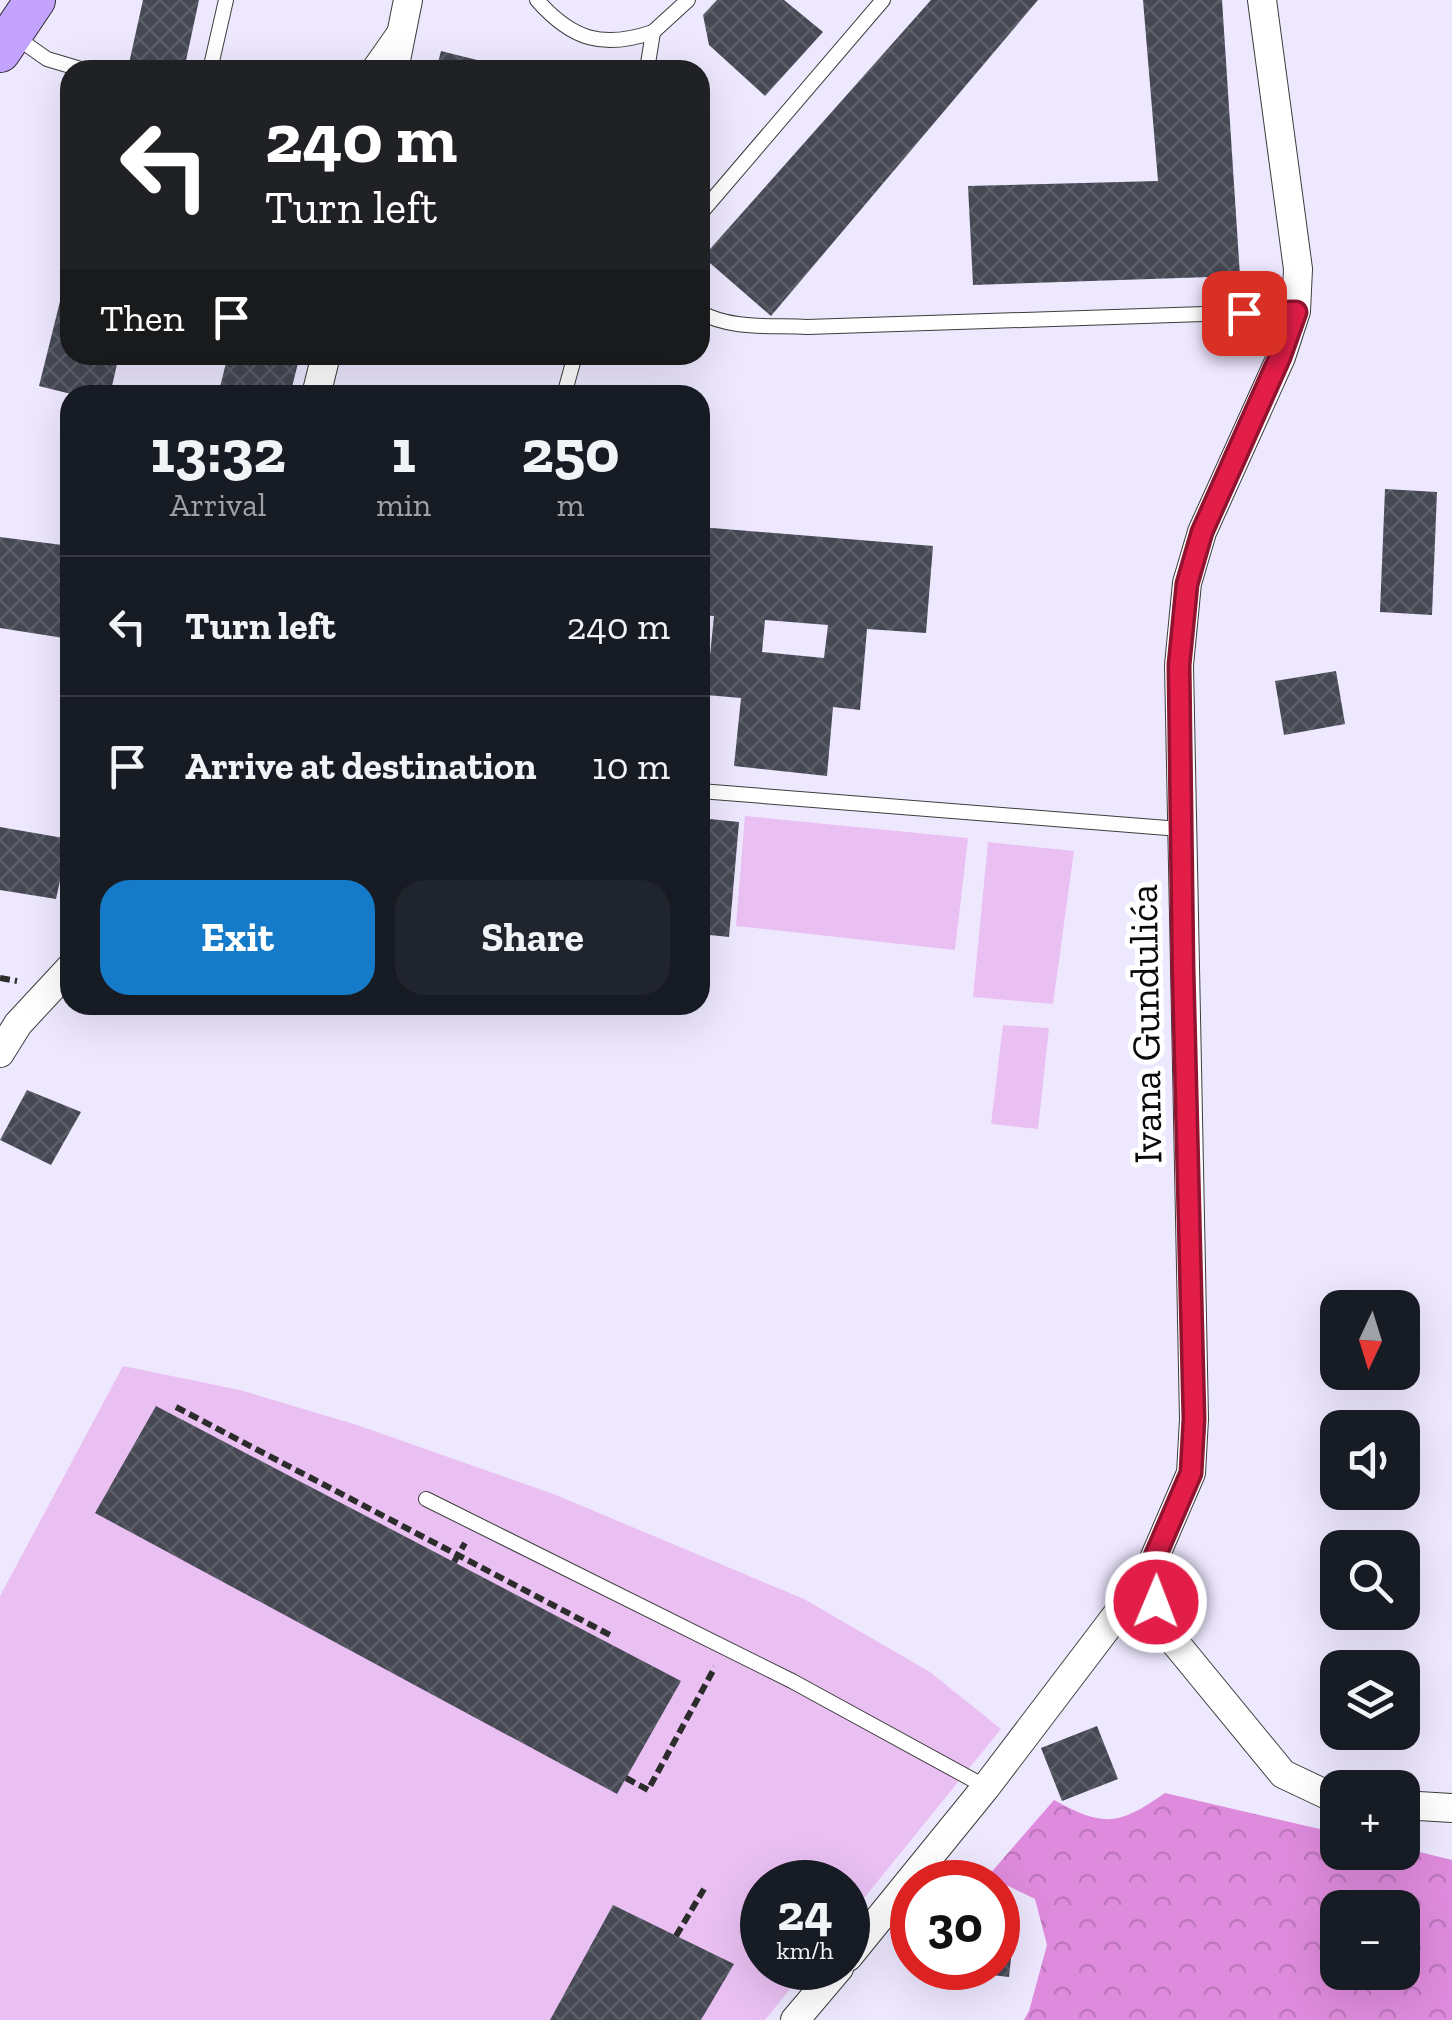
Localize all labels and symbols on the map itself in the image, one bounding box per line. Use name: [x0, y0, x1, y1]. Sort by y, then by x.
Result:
pin: [1202, 271, 1287, 356]
street label: Ivana Gundulića: [1119, 884, 1171, 1164]
north arrow: [1320, 1290, 1420, 1390]
position arrow: [1104, 1550, 1208, 1654]
speed limit sign: 30: [890, 1860, 1020, 1990]

